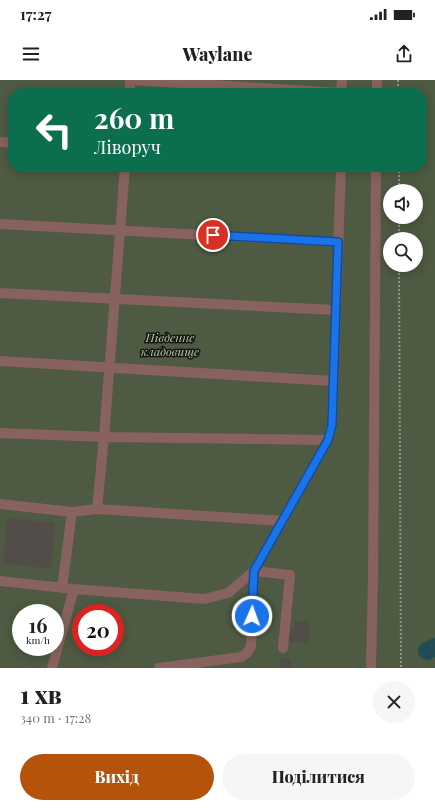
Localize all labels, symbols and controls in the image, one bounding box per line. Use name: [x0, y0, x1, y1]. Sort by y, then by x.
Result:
text: 17:27: [20, 4, 52, 24]
text: Waylane: [182, 42, 253, 66]
icon: menu: [20, 43, 42, 65]
icon: share: [393, 43, 415, 65]
text: 260 m: [94, 99, 174, 136]
icon: left: [28, 104, 80, 156]
text: Ліворуч: [94, 135, 161, 159]
map controls: [383, 184, 423, 272]
button: sound: [383, 184, 423, 224]
pin: [196, 218, 230, 252]
icon: arrive: [202, 224, 224, 246]
button: search: [383, 232, 423, 272]
park label: Південне кладовище: [141, 329, 199, 359]
position arrow: [231, 595, 273, 637]
speed limit sign: 20: [72, 604, 124, 656]
text: 16: [29, 611, 47, 638]
text: km/h: [26, 633, 50, 647]
text: 1 хв: [20, 678, 62, 710]
button: close: [373, 681, 415, 723]
text: 340 m · 17:28: [20, 709, 91, 726]
button: Вихід: [20, 754, 214, 800]
button: Поділитися: [222, 754, 415, 800]

